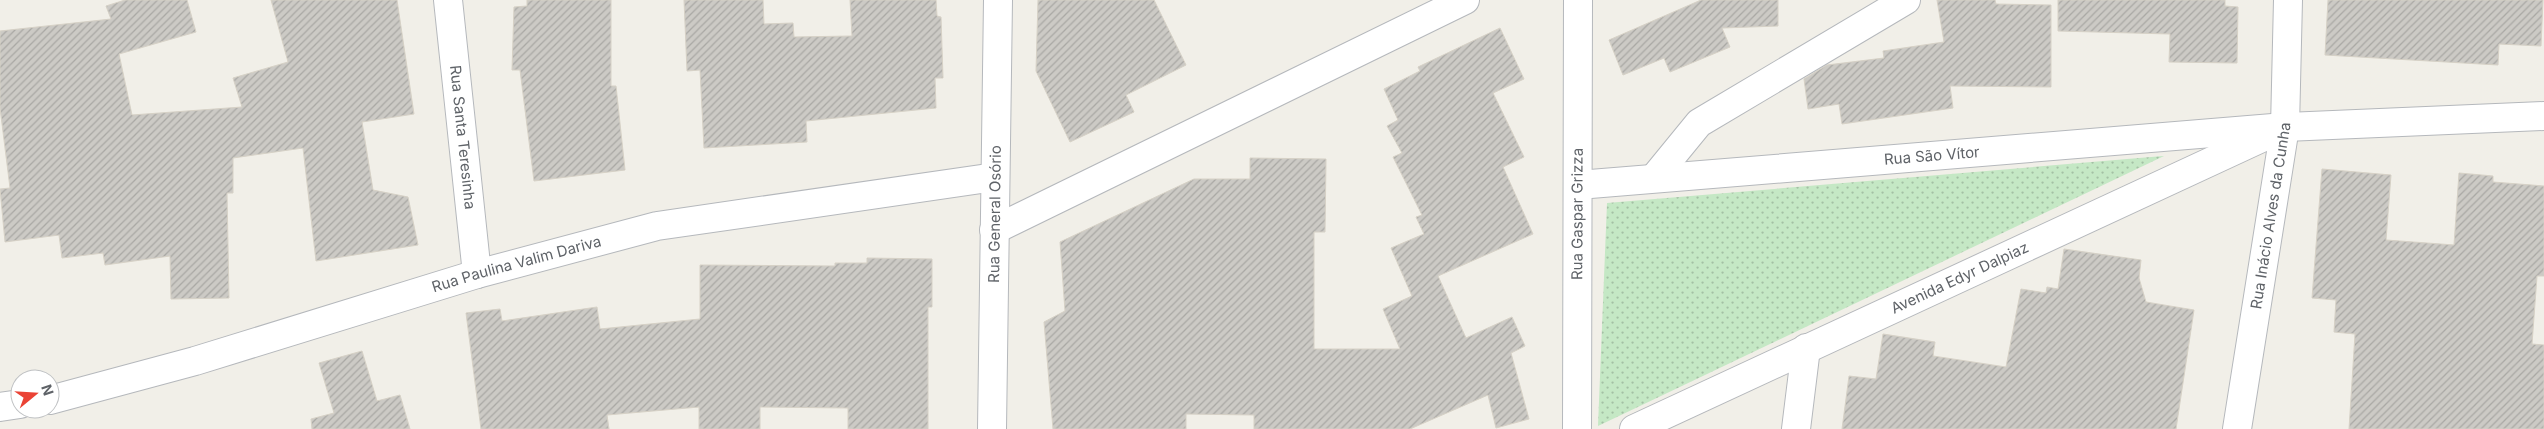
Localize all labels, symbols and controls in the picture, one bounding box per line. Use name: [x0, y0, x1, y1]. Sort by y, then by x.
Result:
street label: Rua Santa Teresinha: [446, 64, 480, 210]
street label: Rua Inácio Alves da Cunha: [2246, 122, 2294, 310]
street label: Rua São Vítor: [1883, 142, 1981, 169]
street label: Rua General Osório: [984, 145, 1005, 283]
street label: Rua Gaspar Grizza: [1567, 148, 1587, 280]
street label: Rua Paulina Valim Dariva: [429, 231, 603, 296]
street label: Avenida Edyr Dalpiaz: [1888, 237, 2031, 318]
north arrow: [10, 369, 60, 419]
text: N: [38, 382, 58, 398]

